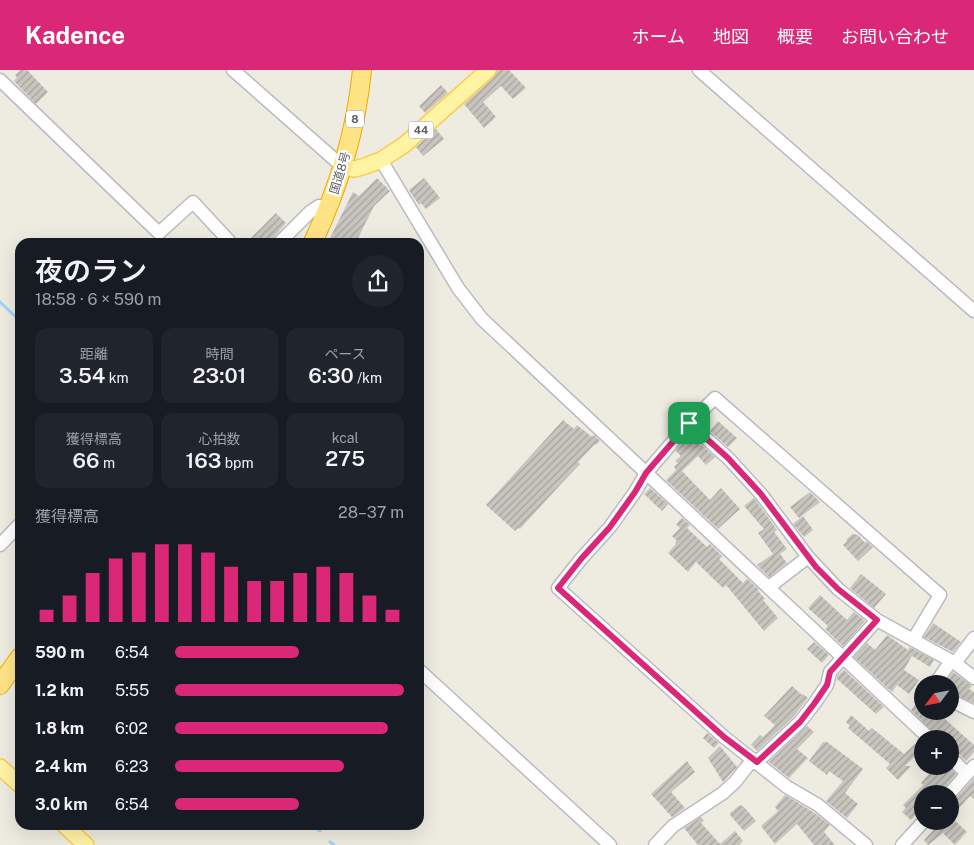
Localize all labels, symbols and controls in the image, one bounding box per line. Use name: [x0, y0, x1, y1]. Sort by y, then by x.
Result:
text: Kadence: [25, 21, 125, 49]
text: ホーム: [632, 26, 685, 47]
text: 地図: [713, 26, 749, 47]
text: 概要: [777, 26, 813, 47]
text: お問い合わせ: [841, 26, 949, 47]
road number: 8: [346, 111, 364, 128]
road number: 44: [408, 122, 434, 138]
street label: 国道8号: [327, 150, 353, 196]
text: 夜のラン: [35, 254, 147, 287]
button: share: [352, 255, 404, 307]
text: 18:58 · 6 × 590 m: [35, 290, 161, 309]
text: 距離: [80, 346, 108, 362]
text: 時間: [205, 346, 233, 362]
text: ペース: [325, 346, 366, 362]
text: 3.54: [59, 363, 105, 388]
text: 23:01: [193, 363, 246, 388]
text: 6:30: [308, 363, 354, 388]
text: km: [105, 370, 129, 386]
text: /km: [354, 370, 382, 386]
pin: [668, 402, 710, 444]
icon: arrive: [675, 409, 703, 437]
text: kcal: [332, 430, 359, 446]
text: 獲得標高: [66, 431, 122, 447]
text: 心拍数: [198, 431, 240, 447]
text: 275: [325, 446, 365, 471]
text: 66: [73, 448, 100, 473]
text: 163: [185, 448, 221, 473]
text: m: [100, 455, 115, 471]
text: bpm: [221, 455, 254, 471]
text: 28–37 m: [338, 503, 404, 522]
text: 獲得標高: [35, 507, 99, 526]
text: 590 m: [35, 643, 85, 662]
text: 6:54: [115, 643, 149, 662]
north arrow: [914, 675, 959, 720]
map controls: [914, 675, 959, 830]
text: 1.2 km: [35, 681, 84, 700]
text: 5:55: [115, 681, 149, 700]
text: 1.8 km: [35, 719, 84, 738]
text: 6:02: [115, 719, 148, 738]
button: +: [914, 730, 959, 775]
text: 2.4 km: [35, 757, 87, 776]
text: 6:23: [115, 757, 149, 776]
button: −: [914, 785, 959, 830]
text: 3.0 km: [35, 795, 87, 814]
text: 6:54: [115, 795, 149, 814]

